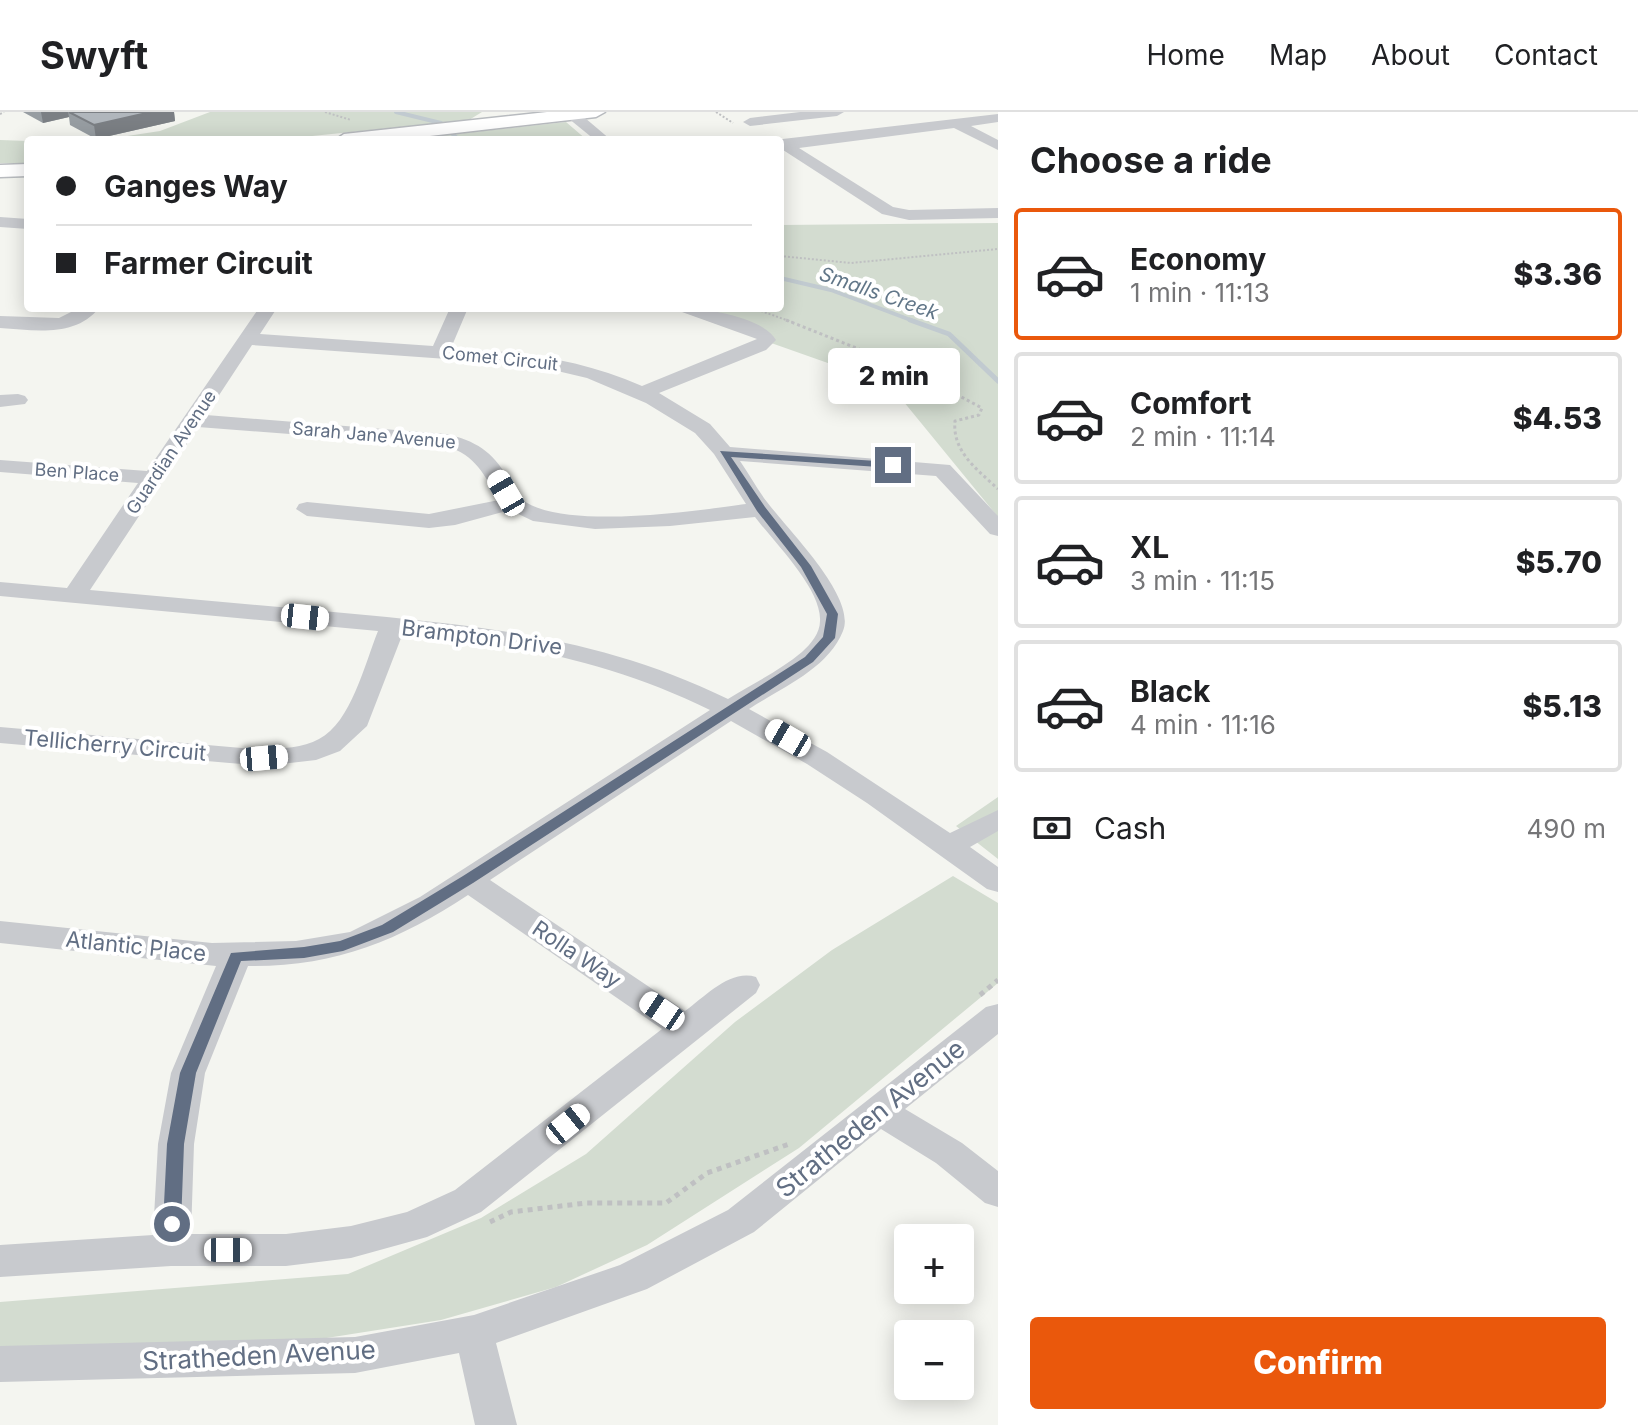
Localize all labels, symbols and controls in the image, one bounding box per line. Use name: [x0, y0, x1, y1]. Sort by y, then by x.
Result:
text: Swyft: [40, 32, 148, 78]
text: Home: [1146, 38, 1225, 72]
text: Map: [1269, 38, 1327, 72]
text: About: [1371, 38, 1450, 72]
text: Contact: [1494, 38, 1598, 72]
text: Choose a ride: [1030, 138, 1272, 182]
text: Ganges Way: [104, 168, 288, 204]
icon: car: [1034, 238, 1106, 310]
text: Economy: [1130, 241, 1266, 277]
text: Farmer Circuit: [104, 245, 313, 281]
text: $3.36: [1514, 256, 1602, 292]
water label: Smalls Creek: [816, 261, 943, 325]
text: 1 min · 11:13: [1130, 277, 1270, 308]
street label: Comet Circuit: [441, 341, 559, 375]
callout: 2 min: [827, 349, 959, 405]
text: 2 min: [859, 360, 929, 391]
icon: car: [1034, 382, 1106, 454]
text: Comfort: [1130, 385, 1251, 421]
street label: Guardian Avenue: [122, 386, 220, 518]
text: $4.53: [1513, 400, 1602, 436]
street label: Sarah Jane Avenue: [291, 417, 457, 453]
text: 2 min · 11:14: [1130, 421, 1276, 452]
route end: [875, 447, 911, 483]
street label: Ben Place: [34, 459, 120, 485]
car: [484, 466, 528, 520]
icon: car: [1034, 526, 1106, 598]
text: XL: [1130, 529, 1169, 565]
text: $5.70: [1516, 544, 1602, 580]
text: 3 min · 11:15: [1130, 565, 1275, 596]
car: [280, 603, 330, 631]
street label: Brampton Drive: [400, 614, 564, 660]
icon: car: [1034, 670, 1106, 742]
text: Black: [1130, 673, 1210, 709]
text: $5.13: [1523, 688, 1602, 724]
text: 4 min · 11:16: [1130, 709, 1276, 740]
car: [761, 716, 815, 760]
street label: Tellicherry Circuit: [23, 724, 207, 766]
car: [239, 744, 289, 772]
icon: cash: [1030, 806, 1074, 850]
text: Cash: [1094, 810, 1166, 846]
text: 490 m: [1527, 813, 1606, 844]
street label: Rolla Way: [528, 915, 626, 993]
street label: Atlantic Place: [65, 926, 207, 966]
car: [635, 988, 689, 1034]
street label: Stratheden Avenue: [769, 1032, 971, 1204]
car: [542, 1100, 594, 1148]
route start: [154, 1206, 190, 1242]
map controls: [894, 1224, 974, 1400]
button: +: [894, 1224, 974, 1304]
car: [204, 1238, 252, 1262]
button: Confirm: [1030, 1317, 1606, 1409]
button: −: [894, 1320, 974, 1400]
street label: Stratheden Avenue: [141, 1333, 377, 1377]

